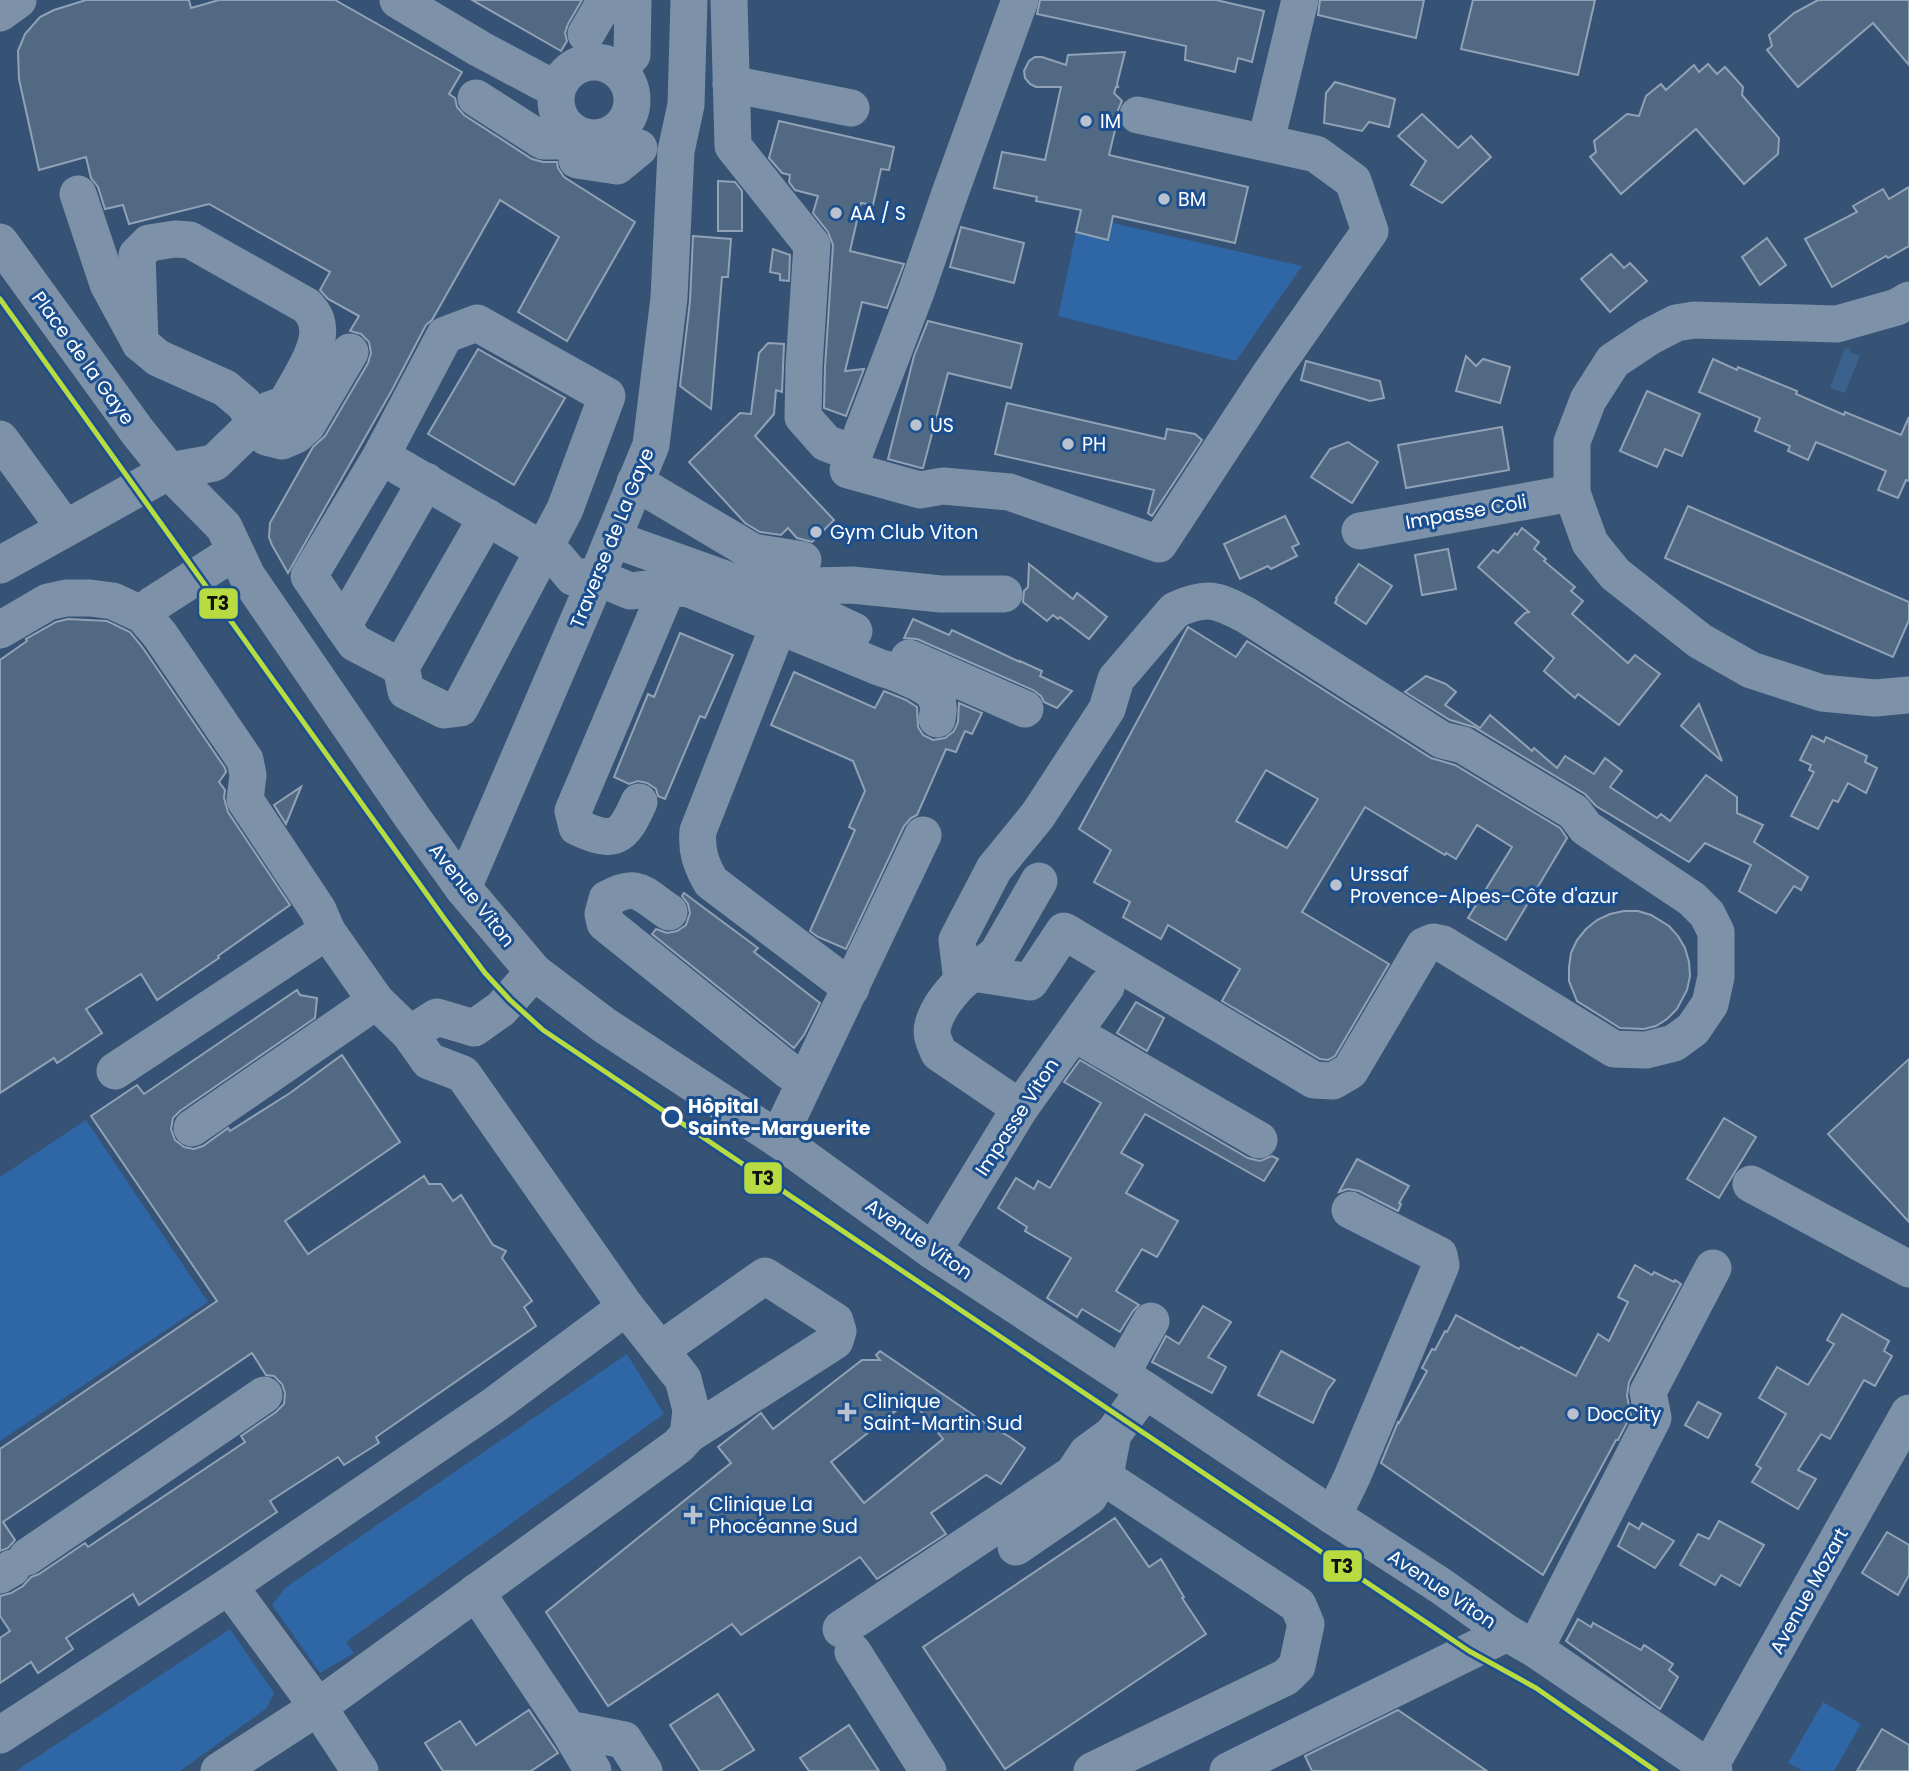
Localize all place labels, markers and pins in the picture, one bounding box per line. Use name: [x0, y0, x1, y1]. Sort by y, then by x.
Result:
place label: IM: [1100, 108, 1121, 135]
marker: IM: [1078, 113, 1094, 129]
place label: BM: [1178, 186, 1206, 213]
marker: BM: [1156, 191, 1172, 207]
place label: AA / S: [850, 200, 906, 227]
marker: AA / S: [828, 205, 844, 221]
place label: US: [930, 412, 954, 439]
marker: US: [908, 417, 924, 433]
place label: PH: [1082, 431, 1106, 458]
marker: PH: [1060, 436, 1076, 452]
place label: Gym Club Viton: [830, 519, 978, 546]
marker: Gym Club Viton: [808, 524, 824, 540]
place label: Urssaf Provence-Alpes-Côte d'azur: [1350, 861, 1618, 910]
marker: Urssaf Provence-Alpes-Côte d'azur: [1328, 877, 1344, 893]
place label: Hôpital Sainte-Marguerite: [688, 1093, 871, 1142]
marker: Hôpital Sainte-Marguerite: [662, 1107, 682, 1127]
place label: Clinique Saint-Martin Sud: [863, 1388, 1023, 1437]
place label: DocCity: [1587, 1401, 1661, 1428]
marker: Clinique Saint-Martin Sud: [837, 1402, 857, 1422]
marker: DocCity: [1565, 1406, 1581, 1422]
place label: Clinique La Phocéanne Sud: [709, 1491, 858, 1540]
marker: Clinique La Phocéanne Sud: [683, 1505, 703, 1525]

